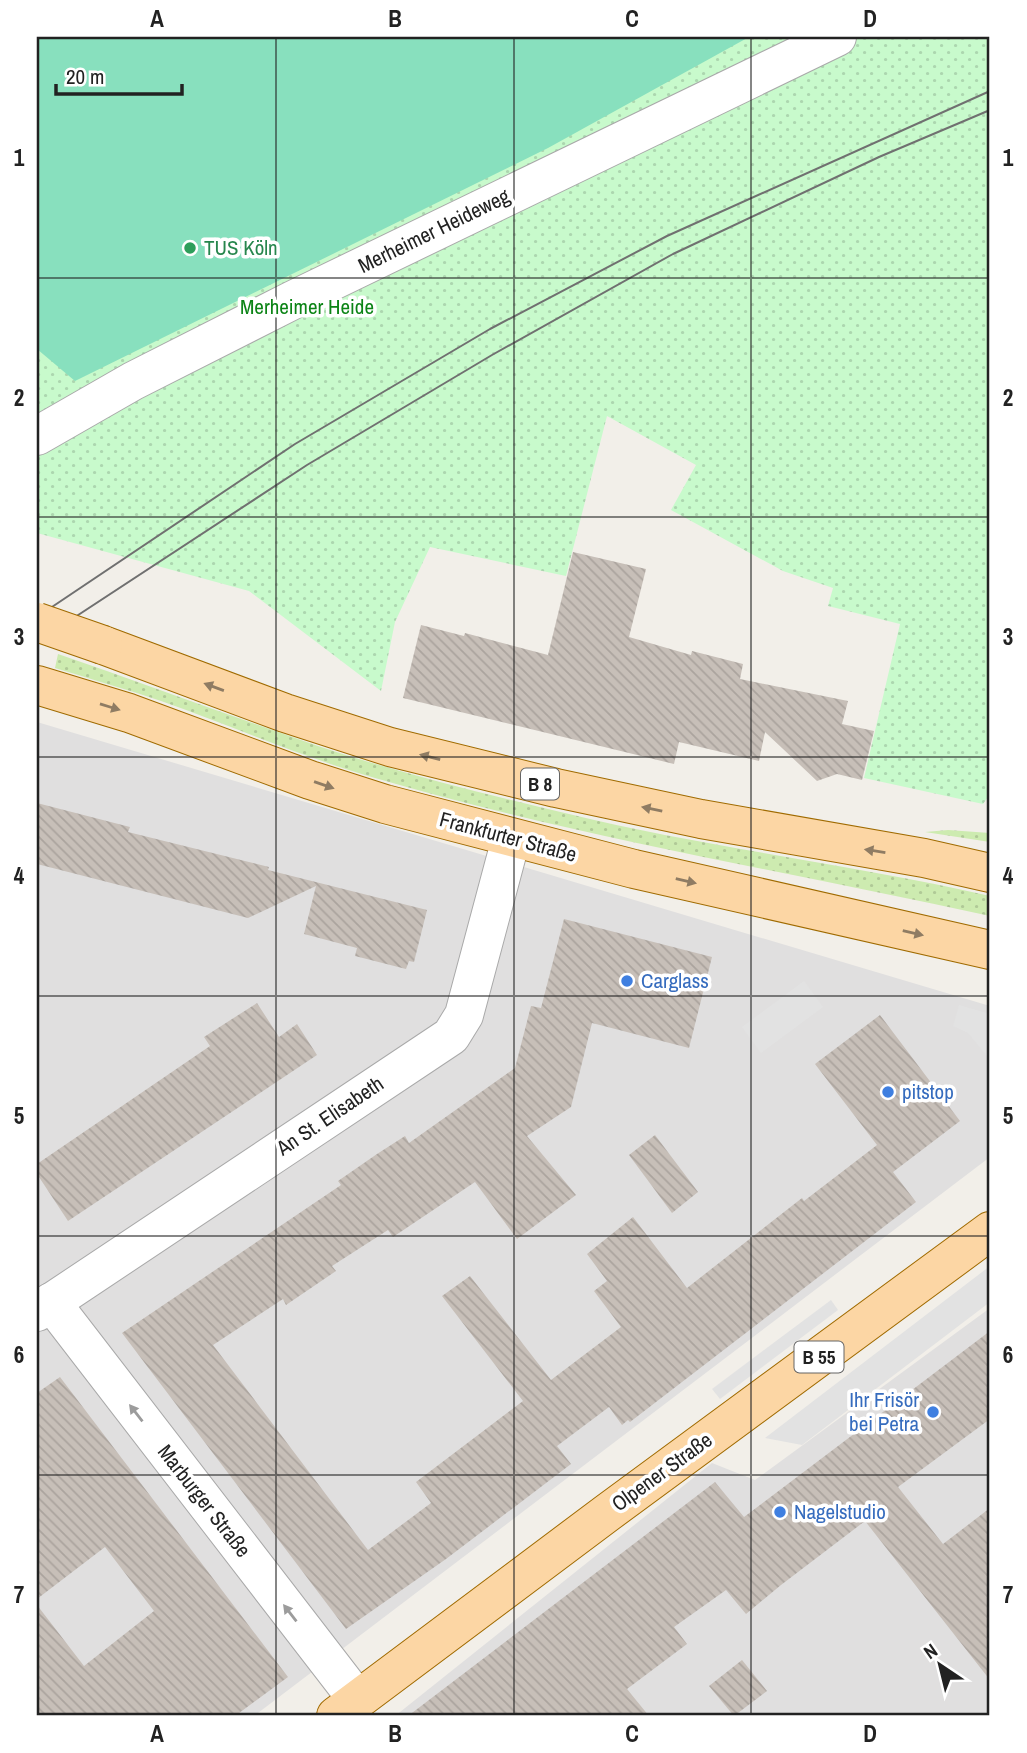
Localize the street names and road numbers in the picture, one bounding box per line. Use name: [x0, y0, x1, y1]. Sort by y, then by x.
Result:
street label: Merheimer Heideweg: [353, 181, 515, 280]
road number: B 8: [521, 768, 559, 800]
street label: Frankfurter Straße: [436, 804, 580, 869]
street label: An St. Elisabeth: [270, 1069, 389, 1163]
road number: B 55: [794, 1342, 844, 1372]
street label: Olpener Straße: [606, 1425, 718, 1518]
street label: Marburger Straße: [151, 1438, 258, 1563]

